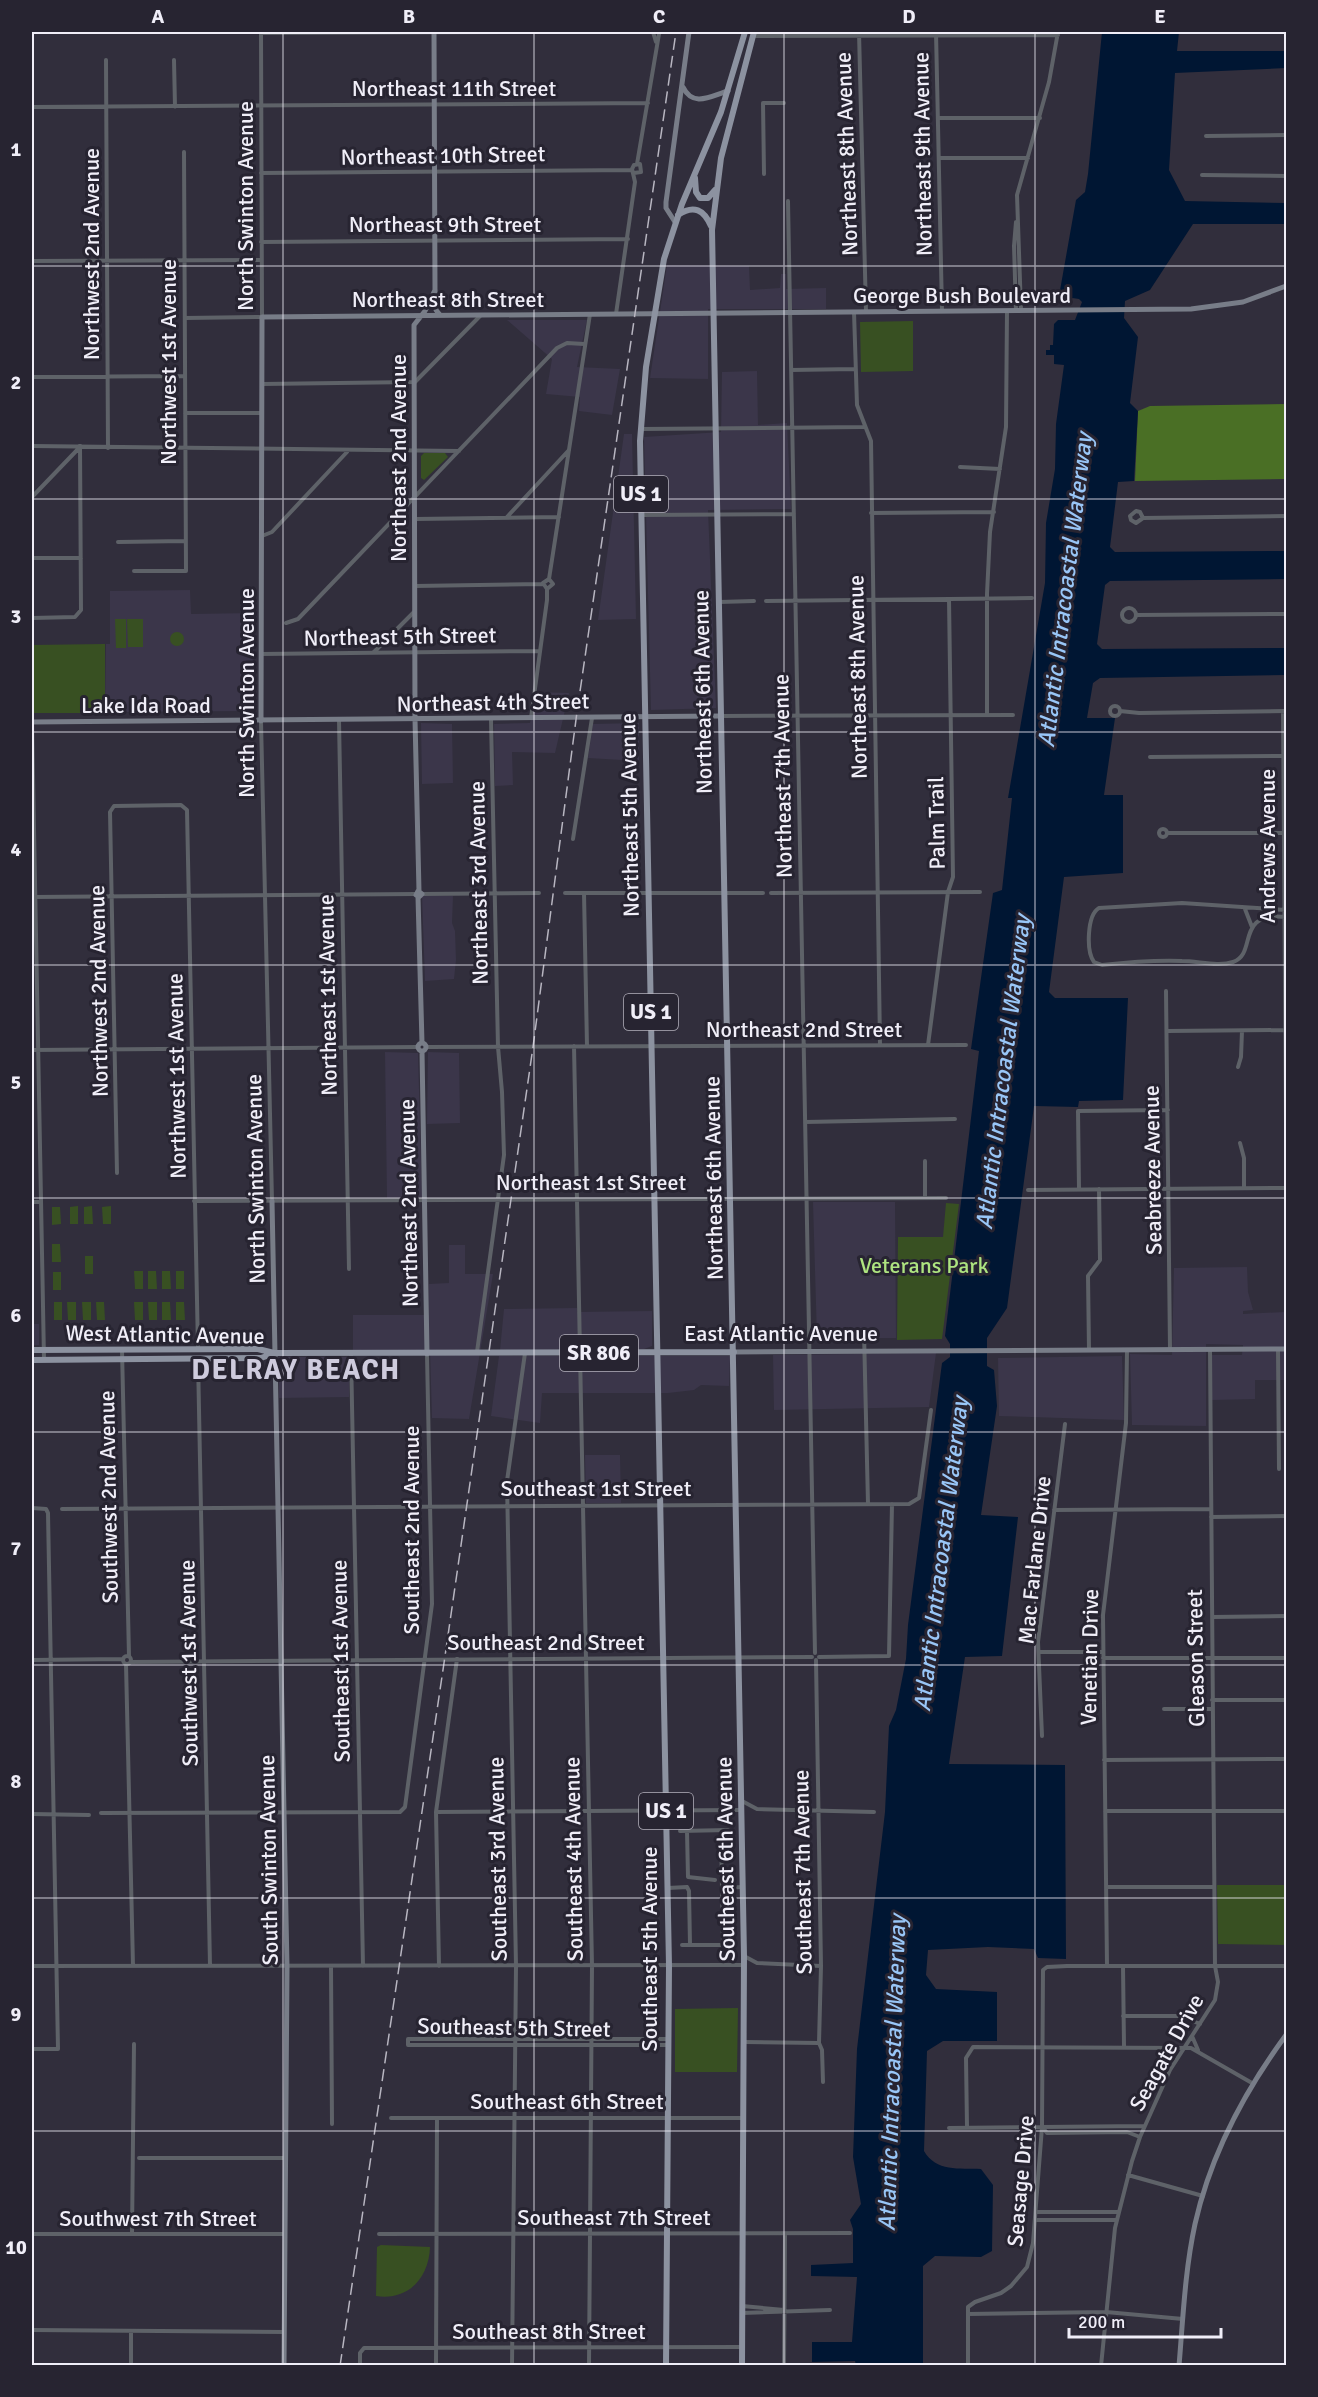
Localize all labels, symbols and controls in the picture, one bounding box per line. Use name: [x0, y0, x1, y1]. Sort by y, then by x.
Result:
text: A: [152, 4, 165, 29]
text: B: [403, 4, 415, 29]
text: C: [653, 4, 665, 29]
text: D: [902, 4, 916, 29]
text: E: [1154, 4, 1166, 29]
street label: Northeast 8th Avenue: [829, 51, 864, 256]
street label: Northeast 9th Avenue: [907, 52, 938, 256]
street label: Northeast 11th Street: [352, 75, 557, 102]
street label: North Swinton Avenue: [232, 101, 259, 311]
text: 1: [11, 137, 22, 162]
street label: Northeast 10th Street: [341, 140, 546, 171]
street label: Northwest 2nd Avenue: [78, 148, 105, 360]
street label: Northeast 9th Street: [349, 211, 542, 238]
street label: Northwest 1st Avenue: [155, 259, 182, 465]
street label: George Bush Boulevard: [853, 282, 1071, 309]
street label: Northeast 8th Street: [352, 286, 545, 313]
street label: Northeast 2nd Avenue: [385, 354, 412, 562]
text: 2: [11, 370, 21, 395]
water label: Atlantic Intracoastal Waterway: [1031, 428, 1100, 749]
road number: US 1: [614, 476, 668, 512]
street label: Northeast 8th Avenue: [842, 575, 873, 779]
street label: North Swinton Avenue: [233, 588, 260, 798]
street label: Northeast 6th Avenue: [687, 590, 718, 794]
text: 3: [11, 604, 21, 629]
street label: Northeast 5th Street: [303, 621, 497, 652]
street label: Northeast 7th Avenue: [767, 674, 798, 878]
street label: Northeast 4th Street: [396, 687, 590, 718]
street label: Lake Ida Road: [81, 692, 211, 719]
street label: Northeast 5th Avenue: [614, 713, 645, 917]
street label: Andrews Avenue: [1254, 769, 1281, 923]
street label: Palm Trail: [922, 776, 951, 870]
street label: Northeast 3rd Avenue: [463, 781, 494, 985]
text: 4: [11, 837, 22, 862]
street label: Northwest 2nd Avenue: [83, 885, 114, 1097]
street label: Northeast 1st Avenue: [312, 894, 343, 1096]
water label: Atlantic Intracoastal Waterway: [969, 910, 1038, 1231]
street label: Northwest 1st Avenue: [161, 973, 192, 1179]
road number: US 1: [624, 994, 678, 1030]
street label: Northeast 2nd Street: [706, 1016, 903, 1043]
text: 5: [11, 1070, 21, 1095]
street label: North Swinton Avenue: [240, 1074, 271, 1284]
street label: Northeast 6th Avenue: [698, 1076, 729, 1280]
street label: Seabreeze Avenue: [1138, 1085, 1167, 1255]
street label: Northeast 2nd Avenue: [393, 1099, 424, 1307]
street label: Northeast 1st Street: [496, 1169, 686, 1196]
park label: Veterans Park: [860, 1252, 988, 1279]
text: 6: [11, 1303, 22, 1328]
street label: West Atlantic Avenue: [65, 1319, 265, 1350]
street label: East Atlantic Avenue: [684, 1320, 878, 1347]
road number: SR 806: [560, 1335, 638, 1371]
district label: DELRAY BEACH: [191, 1353, 401, 1387]
street label: Southwest 2nd Avenue: [93, 1390, 124, 1604]
water label: Atlantic Intracoastal Waterway: [907, 1392, 976, 1713]
street label: Southeast 2nd Avenue: [398, 1426, 425, 1634]
street label: Southeast 1st Street: [500, 1475, 692, 1502]
street label: Mac Farlane Drive: [1012, 1475, 1057, 1645]
text: 7: [11, 1536, 22, 1561]
street label: Southwest 1st Avenue: [173, 1559, 204, 1767]
street label: Southeast 1st Avenue: [325, 1559, 356, 1763]
street label: Venetian Drive: [1075, 1588, 1104, 1726]
street label: Gleason Street: [1181, 1589, 1210, 1727]
street label: Southeast 2nd Street: [447, 1629, 645, 1656]
street label: South Swinton Avenue: [253, 1754, 284, 1966]
street label: Southeast 3rd Avenue: [482, 1756, 513, 1962]
street label: Southeast 4th Avenue: [558, 1756, 589, 1962]
street label: Southeast 6th Avenue: [710, 1756, 741, 1962]
text: 8: [11, 1769, 22, 1794]
street label: Southeast 7th Avenue: [787, 1769, 818, 1975]
road number: US 1: [639, 1793, 693, 1829]
street label: Southeast 5th Avenue: [636, 1847, 663, 2051]
water label: Atlantic Intracoastal Waterway: [871, 1912, 913, 2232]
street label: Seagate Drive: [1123, 1989, 1210, 2115]
text: 9: [11, 2002, 22, 2027]
street label: Southeast 5th Street: [417, 2012, 611, 2043]
street label: Southeast 6th Street: [470, 2088, 664, 2115]
street label: Seasage Drive: [1001, 2114, 1040, 2248]
street label: Southeast 7th Street: [517, 2204, 711, 2231]
street label: Southwest 7th Street: [59, 2205, 257, 2232]
text: 10: [5, 2235, 27, 2260]
scale bar: [1069, 2301, 1220, 2339]
text: 200 m: [1078, 2311, 1125, 2333]
street label: Southeast 8th Street: [452, 2318, 646, 2345]

